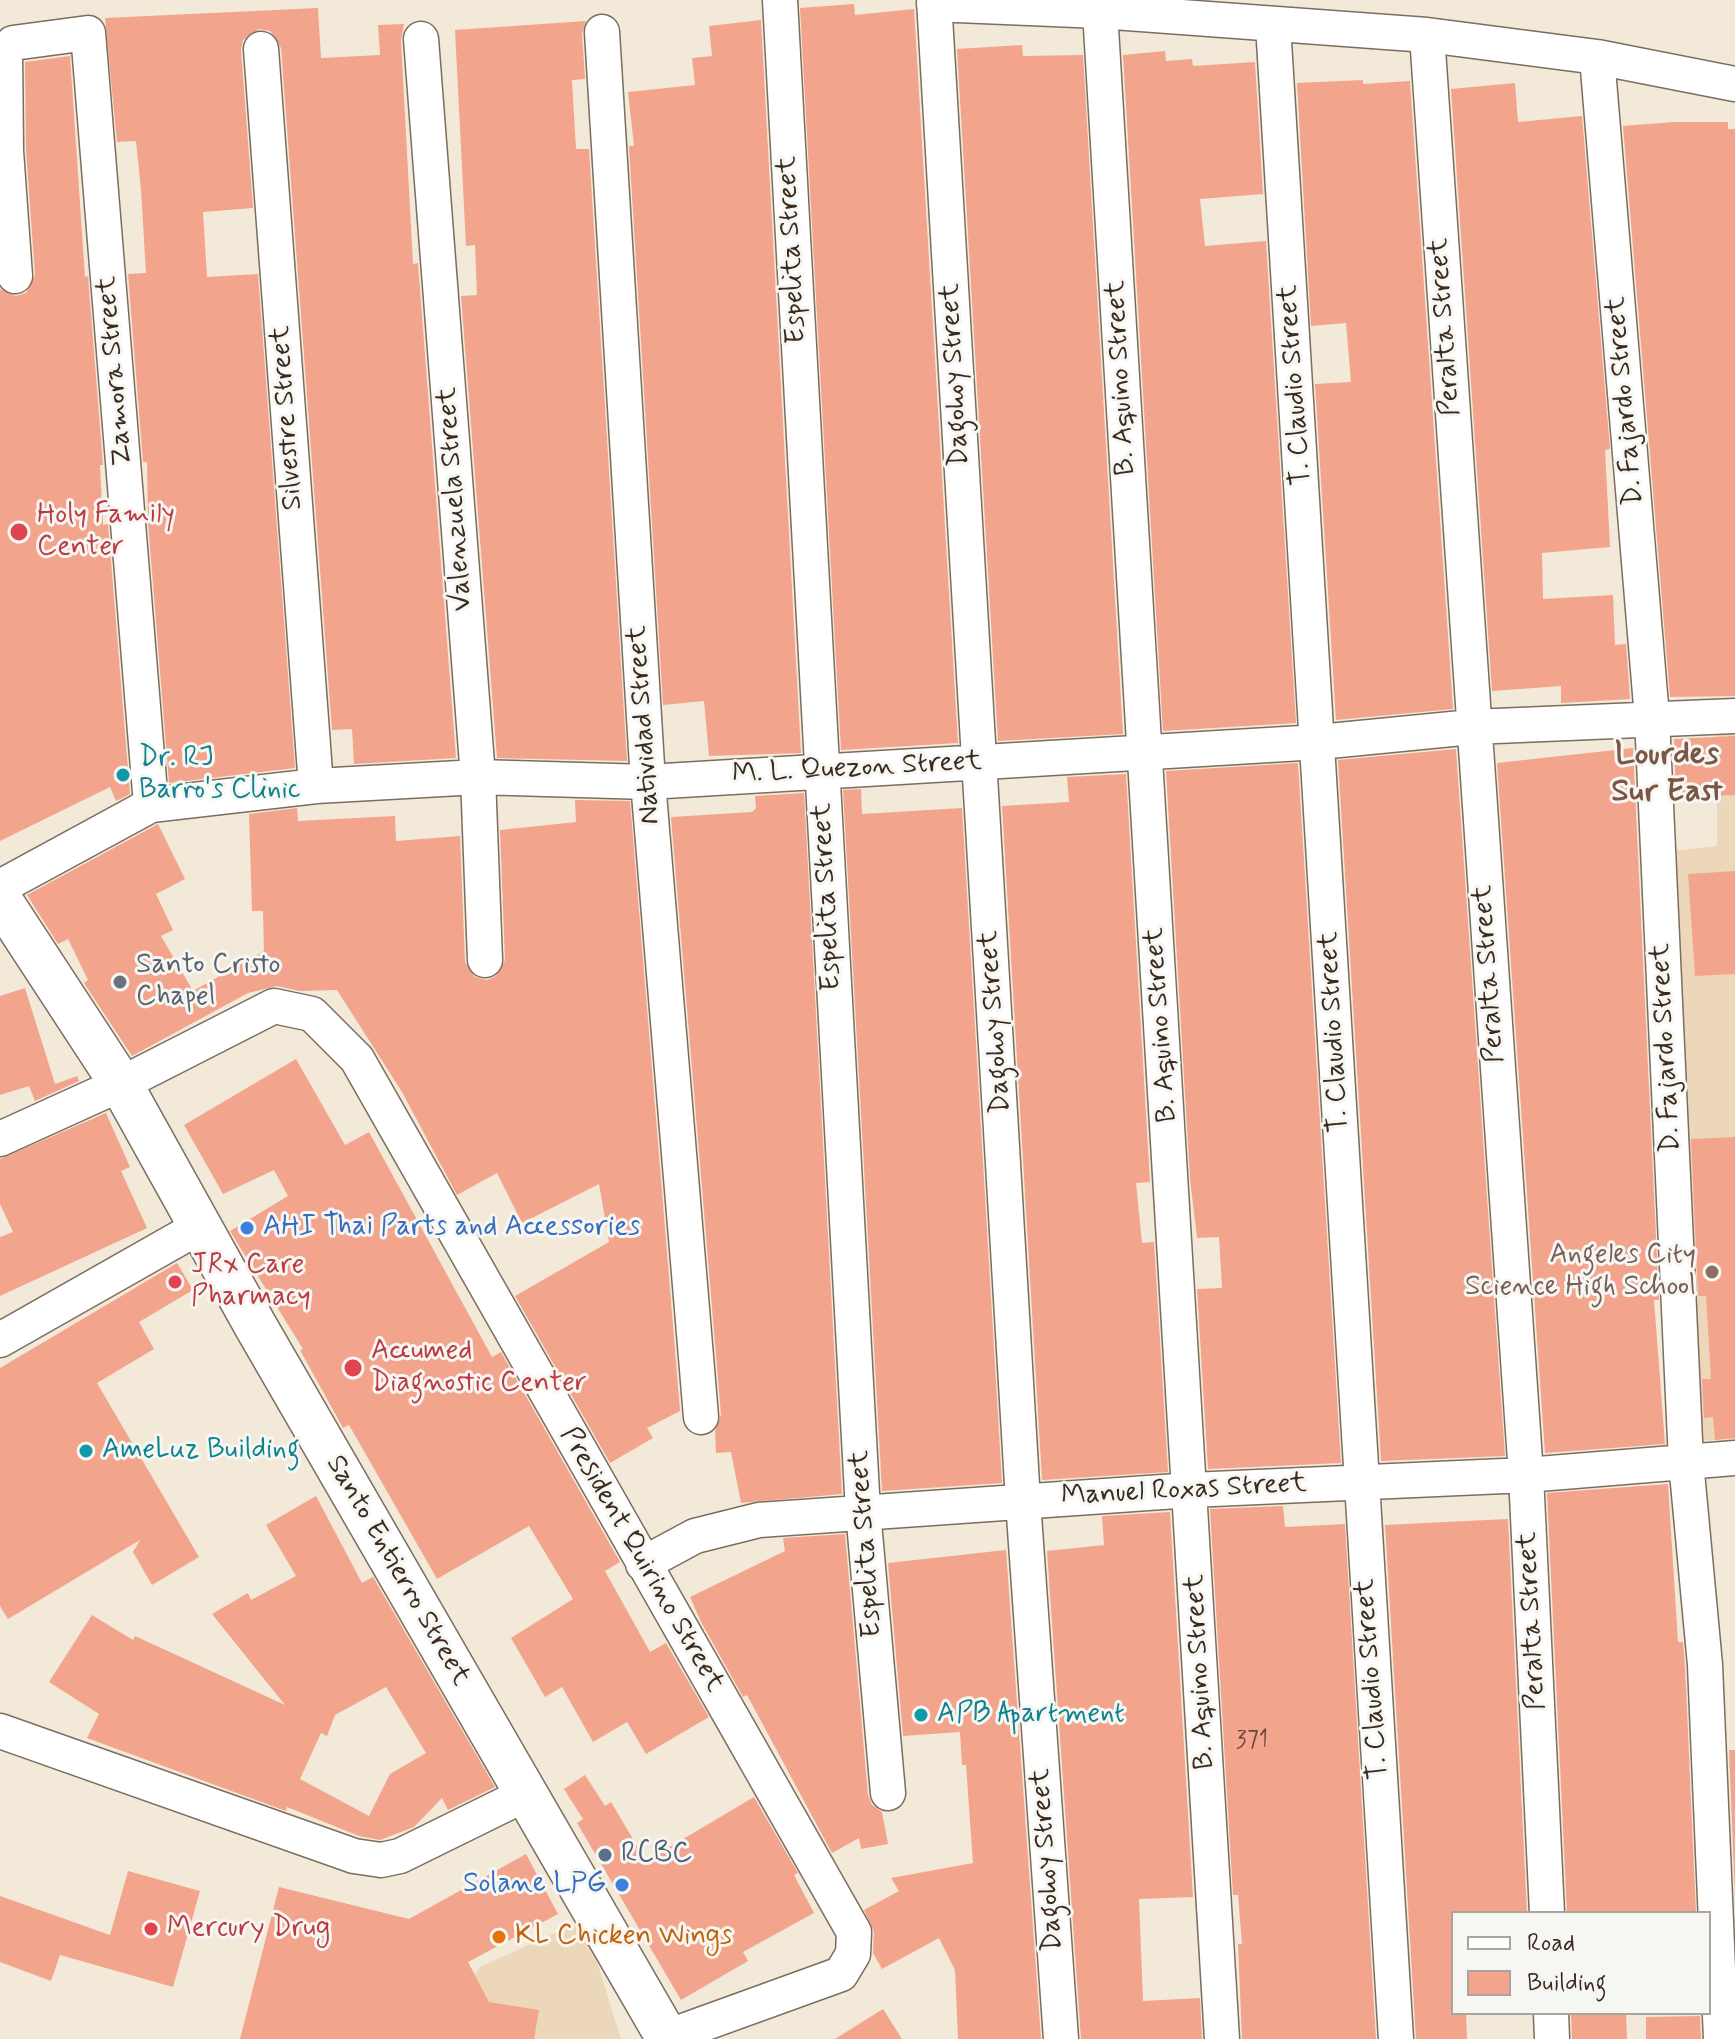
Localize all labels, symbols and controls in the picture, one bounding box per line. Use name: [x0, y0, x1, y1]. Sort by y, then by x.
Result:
street label: Espelita Street: [771, 155, 815, 345]
street label: Peralta Street: [1423, 237, 1469, 417]
street label: Zamora Street: [91, 275, 141, 467]
street label: B. Aquino Street: [1100, 280, 1144, 476]
street label: Dagohoy Street: [934, 283, 978, 467]
street label: T. Claudio Street: [1272, 283, 1320, 487]
street label: D. Fajardo Street: [1600, 295, 1652, 507]
street label: Silvestre Street: [265, 325, 311, 511]
street label: Valenzuela Street: [431, 386, 481, 612]
place label: Holy Family Center: [37, 499, 175, 565]
marker: Holy Family Center: [8, 521, 30, 543]
street label: Natividad Street: [621, 624, 669, 826]
district label: Lourdes Sur East: [1611, 737, 1723, 812]
place label: Dr. RJ Barro's Clinic: [139, 742, 301, 808]
street label: M. L. Quezon Street: [731, 746, 983, 792]
marker: Dr. RJ Barro's Clinic: [114, 766, 132, 784]
street label: Espelita Street: [806, 802, 850, 992]
street label: Peralta Street: [1467, 884, 1513, 1064]
street label: B. Aquino Street: [1138, 926, 1186, 1124]
street label: Dagohoy Street: [973, 929, 1019, 1115]
street label: T. Claudio Street: [1313, 931, 1357, 1133]
street label: D. Fajardo Street: [1645, 943, 1689, 1153]
place label: Santo Cristo Chapel: [136, 949, 280, 1015]
marker: Santo Cristo Chapel: [111, 973, 129, 991]
place label: AHI Thai Parts and Accessories: [263, 1211, 640, 1245]
marker: AHI Thai Parts and Accessories: [238, 1219, 256, 1237]
place label: Angeles City Science High School: [1465, 1239, 1696, 1305]
place label: JRx Care Pharmacy: [191, 1249, 311, 1315]
marker: Angeles City Science High School: [1703, 1263, 1721, 1281]
marker: JRx Care Pharmacy: [166, 1273, 184, 1291]
place label: Accumed Diagnostic Center: [371, 1335, 587, 1401]
marker: Accumed Diagnostic Center: [342, 1357, 364, 1379]
street label: President Quirino Street: [551, 1422, 731, 1698]
place label: AmeLuz Building: [102, 1434, 300, 1468]
marker: AmeLuz Building: [77, 1442, 95, 1460]
street label: Espelita Street: [844, 1449, 890, 1639]
street label: Santo Entierro Street: [317, 1450, 477, 1692]
street label: Manuel Roxas Street: [1060, 1468, 1308, 1514]
street label: Peralta Street: [1512, 1531, 1554, 1711]
street label: B. Aquino Street: [1179, 1574, 1223, 1770]
street label: T. Claudio Street: [1349, 1577, 1397, 1781]
place label: APB Apartment: [937, 1698, 1125, 1732]
marker: APB Apartment: [912, 1706, 930, 1724]
house number: 371: [1236, 1728, 1268, 1756]
street label: Dagohoy Street: [1025, 1767, 1071, 1953]
place label: RCBC: [621, 1838, 692, 1872]
marker: RCBC: [596, 1846, 614, 1864]
place label: Solane LPG: [463, 1868, 606, 1902]
marker: Solane LPG: [613, 1876, 631, 1894]
legend: [1451, 1911, 1711, 2015]
place label: Mercury Drug: [167, 1912, 330, 1946]
marker: Mercury Drug: [142, 1920, 160, 1938]
place label: KL Chicken Wings: [515, 1920, 732, 1954]
marker: KL Chicken Wings: [490, 1928, 508, 1946]
text: Road: [1527, 1928, 1575, 1959]
text: Building: [1527, 1968, 1607, 1999]

